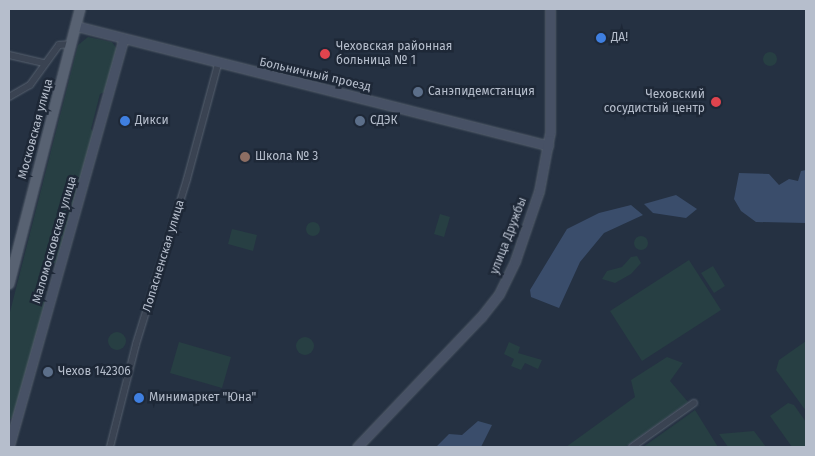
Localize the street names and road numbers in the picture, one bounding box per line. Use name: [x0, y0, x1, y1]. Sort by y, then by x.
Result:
street label: Больничный проезд: [258, 55, 372, 95]
street label: Московская улица: [16, 77, 56, 181]
street label: Маломосковская улица: [30, 175, 80, 305]
street label: улица Дружбы: [488, 195, 530, 277]
street label: Лопасненская улица: [140, 198, 188, 314]

